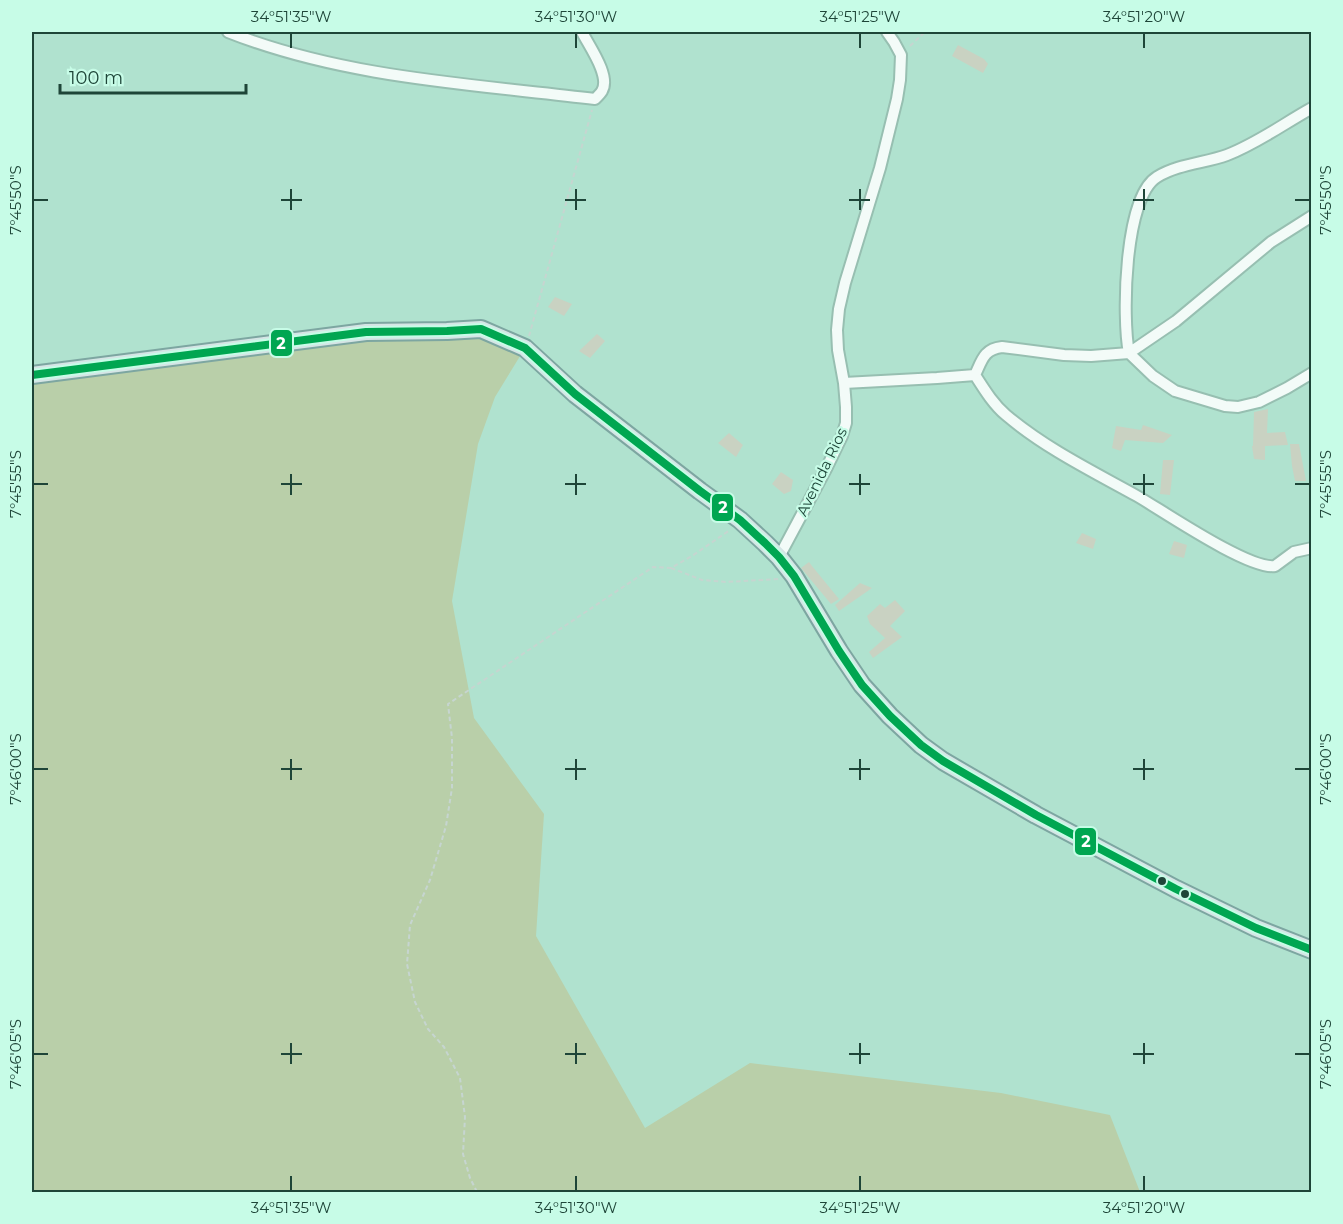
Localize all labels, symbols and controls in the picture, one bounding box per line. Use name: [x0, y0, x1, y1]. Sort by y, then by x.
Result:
text: 34°51'35"W: [251, 7, 332, 26]
text: 34°51'30"W: [535, 7, 617, 26]
text: 34°51'25"W: [820, 7, 901, 26]
text: 34°51'20"W: [1103, 7, 1186, 26]
scale bar: [60, 57, 246, 95]
text: 100 m: [69, 67, 123, 89]
text: 7°45'50"S: [6, 165, 25, 235]
text: 7°45'50"S: [1316, 165, 1335, 235]
line badge: 2: [270, 329, 293, 357]
text: 2: [276, 334, 286, 353]
street label: Avenida Rios: [792, 424, 851, 519]
text: 7°45'55"S: [6, 450, 25, 518]
text: 7°45'55"S: [1316, 450, 1335, 518]
line badge: 2: [711, 493, 734, 522]
text: 2: [718, 498, 728, 517]
text: 7°46'00"S: [6, 733, 25, 805]
text: 7°46'00"S: [1316, 733, 1335, 805]
line badge: 2: [1074, 827, 1097, 856]
text: 2: [1081, 832, 1091, 851]
unlabelled marker: [1156, 875, 1168, 887]
unlabelled marker: [1179, 888, 1191, 900]
text: 7°46'05"S: [6, 1019, 25, 1089]
text: 7°46'05"S: [1316, 1019, 1335, 1089]
text: 34°51'35"W: [251, 1198, 332, 1217]
text: 34°51'30"W: [535, 1198, 617, 1217]
text: 34°51'25"W: [820, 1198, 901, 1217]
text: 34°51'20"W: [1103, 1198, 1186, 1217]

